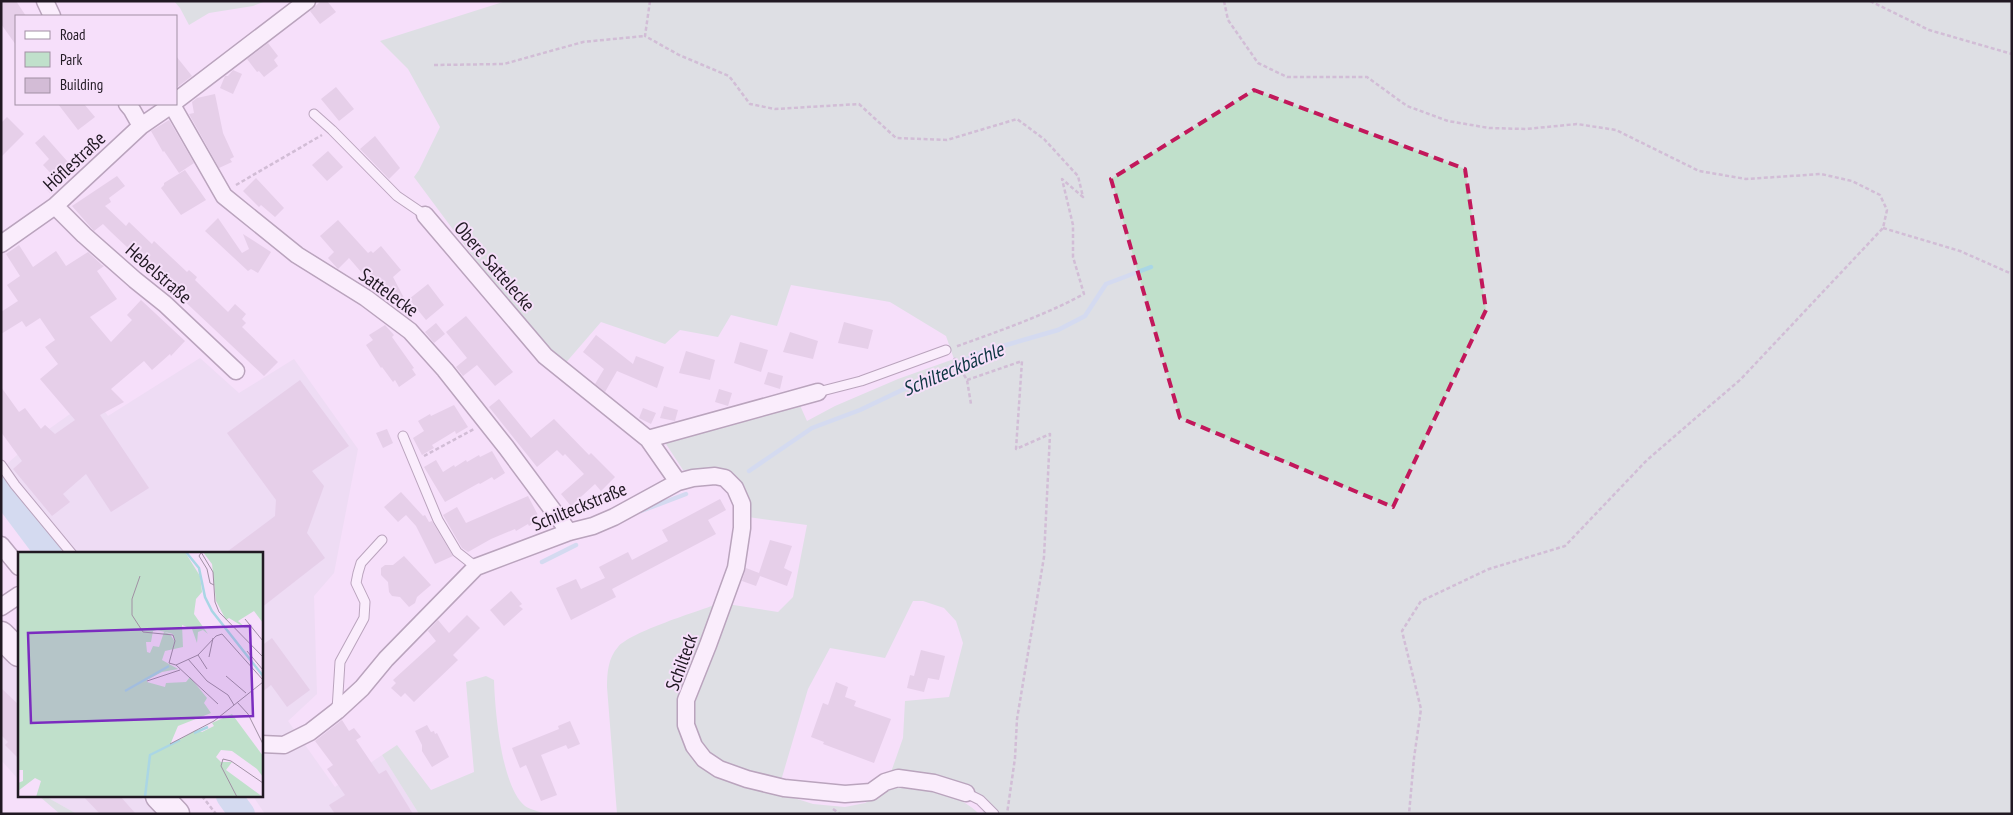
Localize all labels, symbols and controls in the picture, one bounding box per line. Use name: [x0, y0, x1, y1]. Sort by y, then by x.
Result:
legend: [15, 15, 178, 105]
text: Road: [60, 25, 86, 44]
text: Park: [60, 50, 82, 69]
text: Building: [60, 75, 103, 94]
street label: Höflestraße: [38, 126, 110, 196]
street label: Obere Sattelecke: [449, 216, 541, 316]
street label: Hebelstraße: [121, 238, 197, 308]
street label: Sattelecke: [355, 262, 424, 322]
water label: Schilteckbächle: [899, 335, 1009, 402]
street label: Schilteckstraße: [528, 476, 630, 536]
inset map: [18, 552, 262, 798]
street label: Schilteck: [660, 630, 703, 694]

